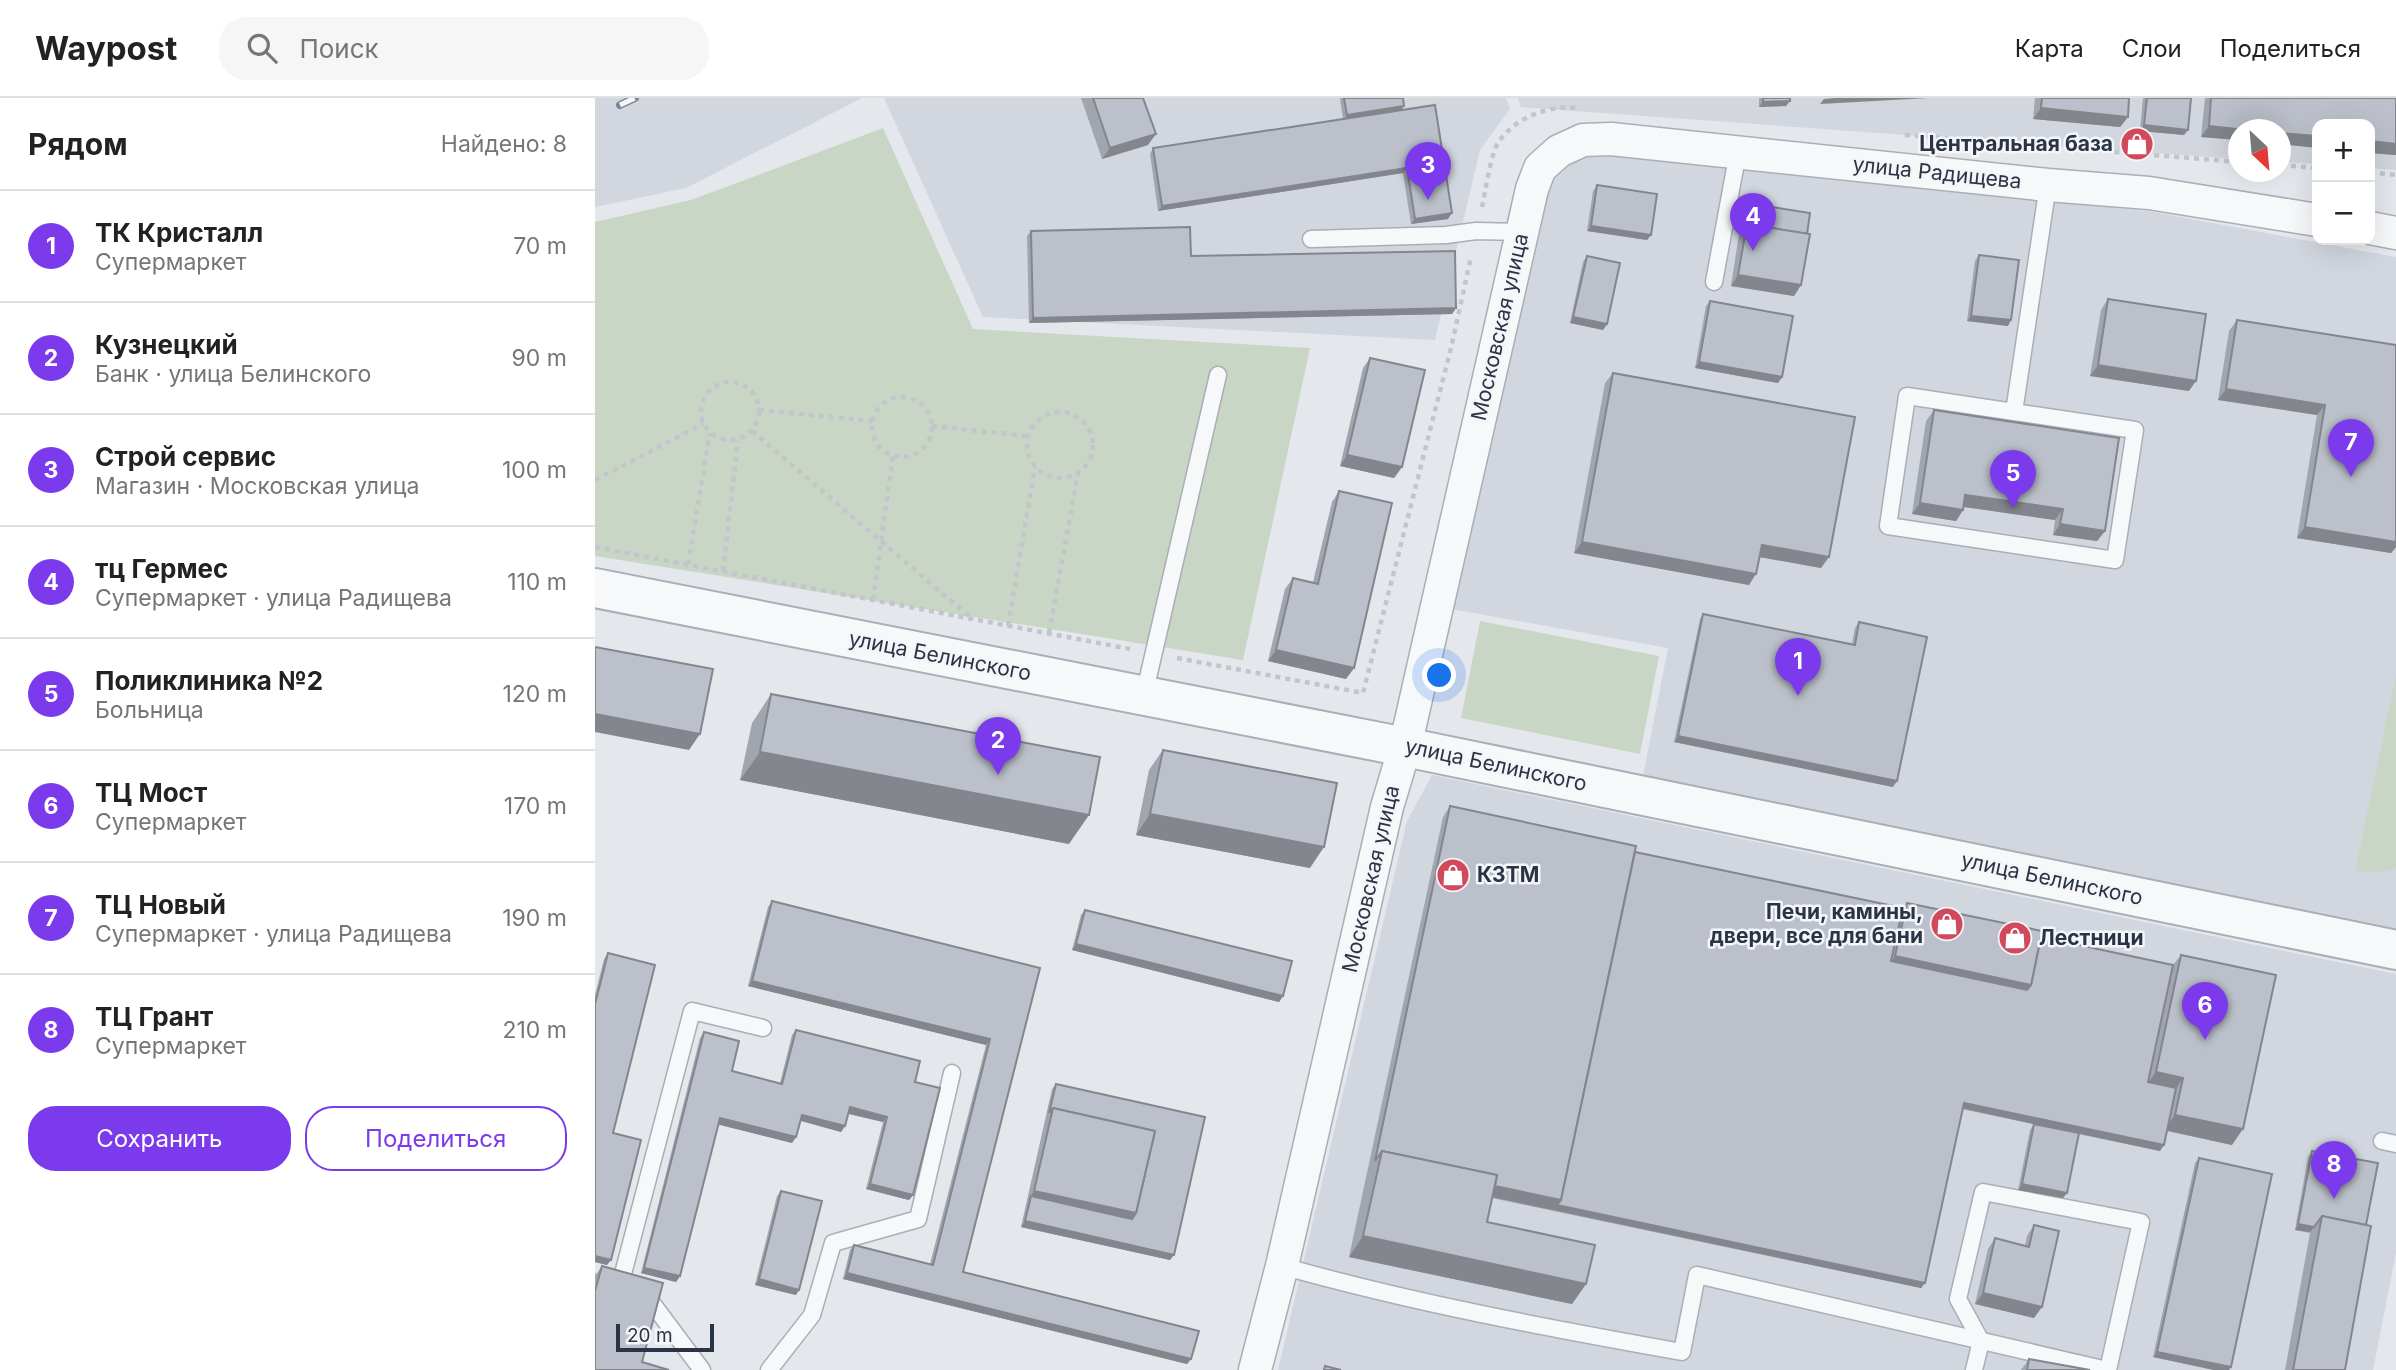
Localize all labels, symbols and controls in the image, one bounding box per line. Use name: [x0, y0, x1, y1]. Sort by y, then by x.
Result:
search box: [219, 17, 709, 80]
text: Waypost: [35, 28, 177, 68]
icon: search: [243, 29, 281, 67]
text: Поиск: [299, 33, 379, 64]
text: Карта: [2015, 34, 2084, 63]
text: Слои: [2122, 34, 2182, 63]
text: Поделиться: [2220, 34, 2361, 63]
north arrow: [2228, 119, 2291, 182]
map controls: [2312, 119, 2375, 245]
button: +: [2312, 119, 2375, 182]
shop icon: Центральная база: [2118, 125, 2156, 163]
text: Рядом: [28, 126, 128, 162]
text: Найдено: 8: [441, 130, 567, 158]
place label: Центральная база: [1919, 131, 2113, 156]
pin: 3: [1405, 142, 1451, 200]
street label: улица Радищева: [1851, 151, 2023, 194]
button: −: [2312, 182, 2375, 245]
pin: 4: [1730, 193, 1776, 251]
text: ТК Кристалл: [95, 217, 263, 248]
street label: Московская улица: [1466, 231, 1533, 423]
text: 1: [46, 232, 56, 260]
text: 70 m: [513, 232, 567, 260]
text: Супермаркет: [95, 248, 247, 276]
text: Кузнецкий: [95, 329, 238, 360]
text: 2: [44, 344, 58, 372]
text: 90 m: [512, 344, 567, 372]
text: Банк · улица Белинского: [95, 360, 371, 388]
pin: 7: [2328, 419, 2374, 477]
text: Строй сервис: [95, 441, 276, 472]
pin: 5: [1990, 450, 2036, 508]
text: 3: [44, 456, 58, 484]
text: 100 m: [502, 456, 567, 484]
text: Магазин · Московская улица: [95, 472, 419, 500]
text: тц Гермес: [95, 553, 228, 584]
text: 4: [43, 568, 59, 596]
text: 110 m: [507, 568, 567, 596]
text: Супермаркет · улица Радищева: [95, 584, 452, 612]
street label: улица Белинского: [847, 626, 1033, 685]
pin: 1: [1775, 638, 1821, 696]
your location: [1422, 658, 1456, 692]
text: Поликлиника №2: [95, 665, 323, 696]
text: 5: [44, 680, 58, 708]
text: 120 m: [502, 680, 567, 708]
text: Больница: [95, 696, 204, 724]
pin: 2: [975, 717, 1021, 775]
street label: улица Белинского: [1403, 733, 1589, 796]
text: ТЦ Мост: [95, 777, 207, 808]
street label: Московская улица: [1337, 783, 1404, 975]
text: 6: [44, 792, 58, 820]
text: 170 m: [504, 792, 567, 820]
text: Супермаркет: [95, 808, 247, 836]
street label: улица Белинского: [1959, 847, 2145, 910]
shop icon: КЗТМ: [1434, 856, 1472, 894]
place label: КЗТМ: [1477, 862, 1539, 887]
text: ТЦ Новый: [95, 889, 226, 920]
place label: Печи, камины, двери, все для бани: [1710, 899, 1923, 948]
text: 7: [44, 904, 58, 932]
text: 190 m: [502, 904, 567, 932]
shop icon: Печи, камины, двери, все для бани: [1928, 905, 1966, 943]
shop icon: Лестници: [1996, 919, 2034, 957]
text: Супермаркет · улица Радищева: [95, 920, 452, 948]
place label: Лестници: [2039, 925, 2143, 950]
pin: 6: [2182, 982, 2228, 1040]
text: ТЦ Грант: [95, 1001, 213, 1032]
text: 8: [44, 1016, 58, 1044]
text: 210 m: [502, 1016, 567, 1044]
text: Супермаркет: [95, 1032, 247, 1060]
button: Сохранить: [28, 1106, 291, 1171]
button: Поделиться: [305, 1106, 567, 1171]
pin: 8: [2311, 1141, 2357, 1199]
scale bar: [616, 1321, 714, 1353]
text: 20 m: [627, 1324, 673, 1347]

